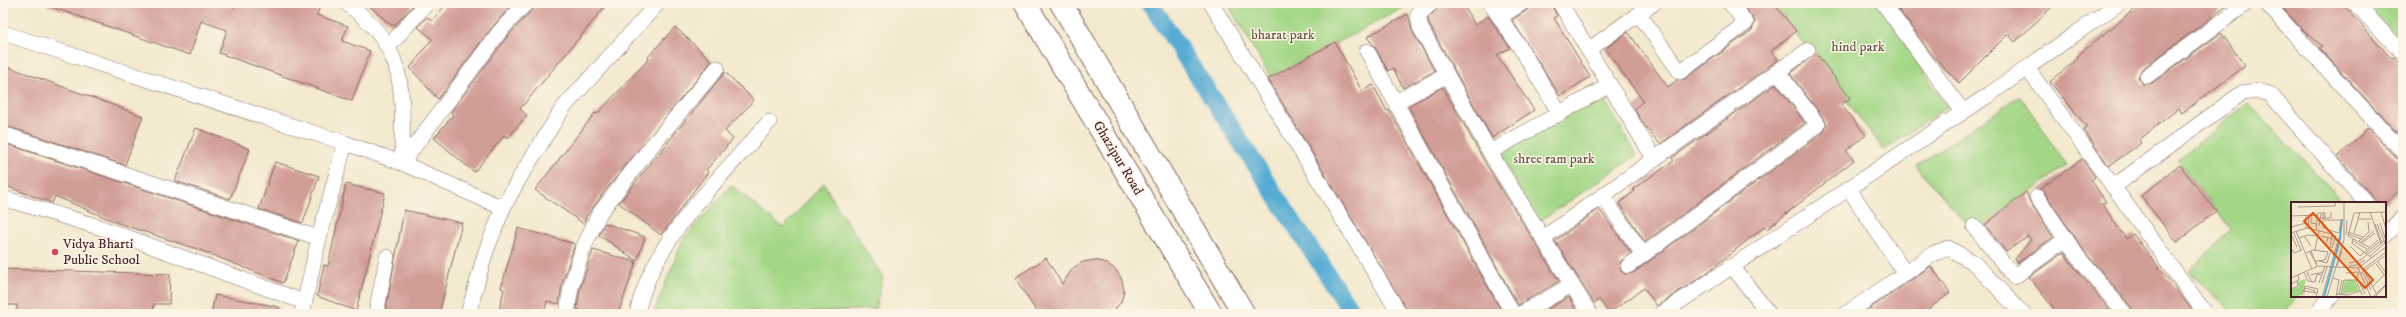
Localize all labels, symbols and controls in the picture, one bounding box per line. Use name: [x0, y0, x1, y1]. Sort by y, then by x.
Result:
park label: bharat park: [1251, 26, 1315, 44]
park label: hind park: [1831, 38, 1885, 56]
street label: Ghazipur Road: [1089, 117, 1147, 199]
park label: shree ram park: [1513, 150, 1595, 168]
inset map: [2291, 202, 2386, 297]
place label: Vidya Bharti Public School: [62, 235, 140, 269]
marker: Vidya Bharti Public School: [50, 247, 60, 257]

